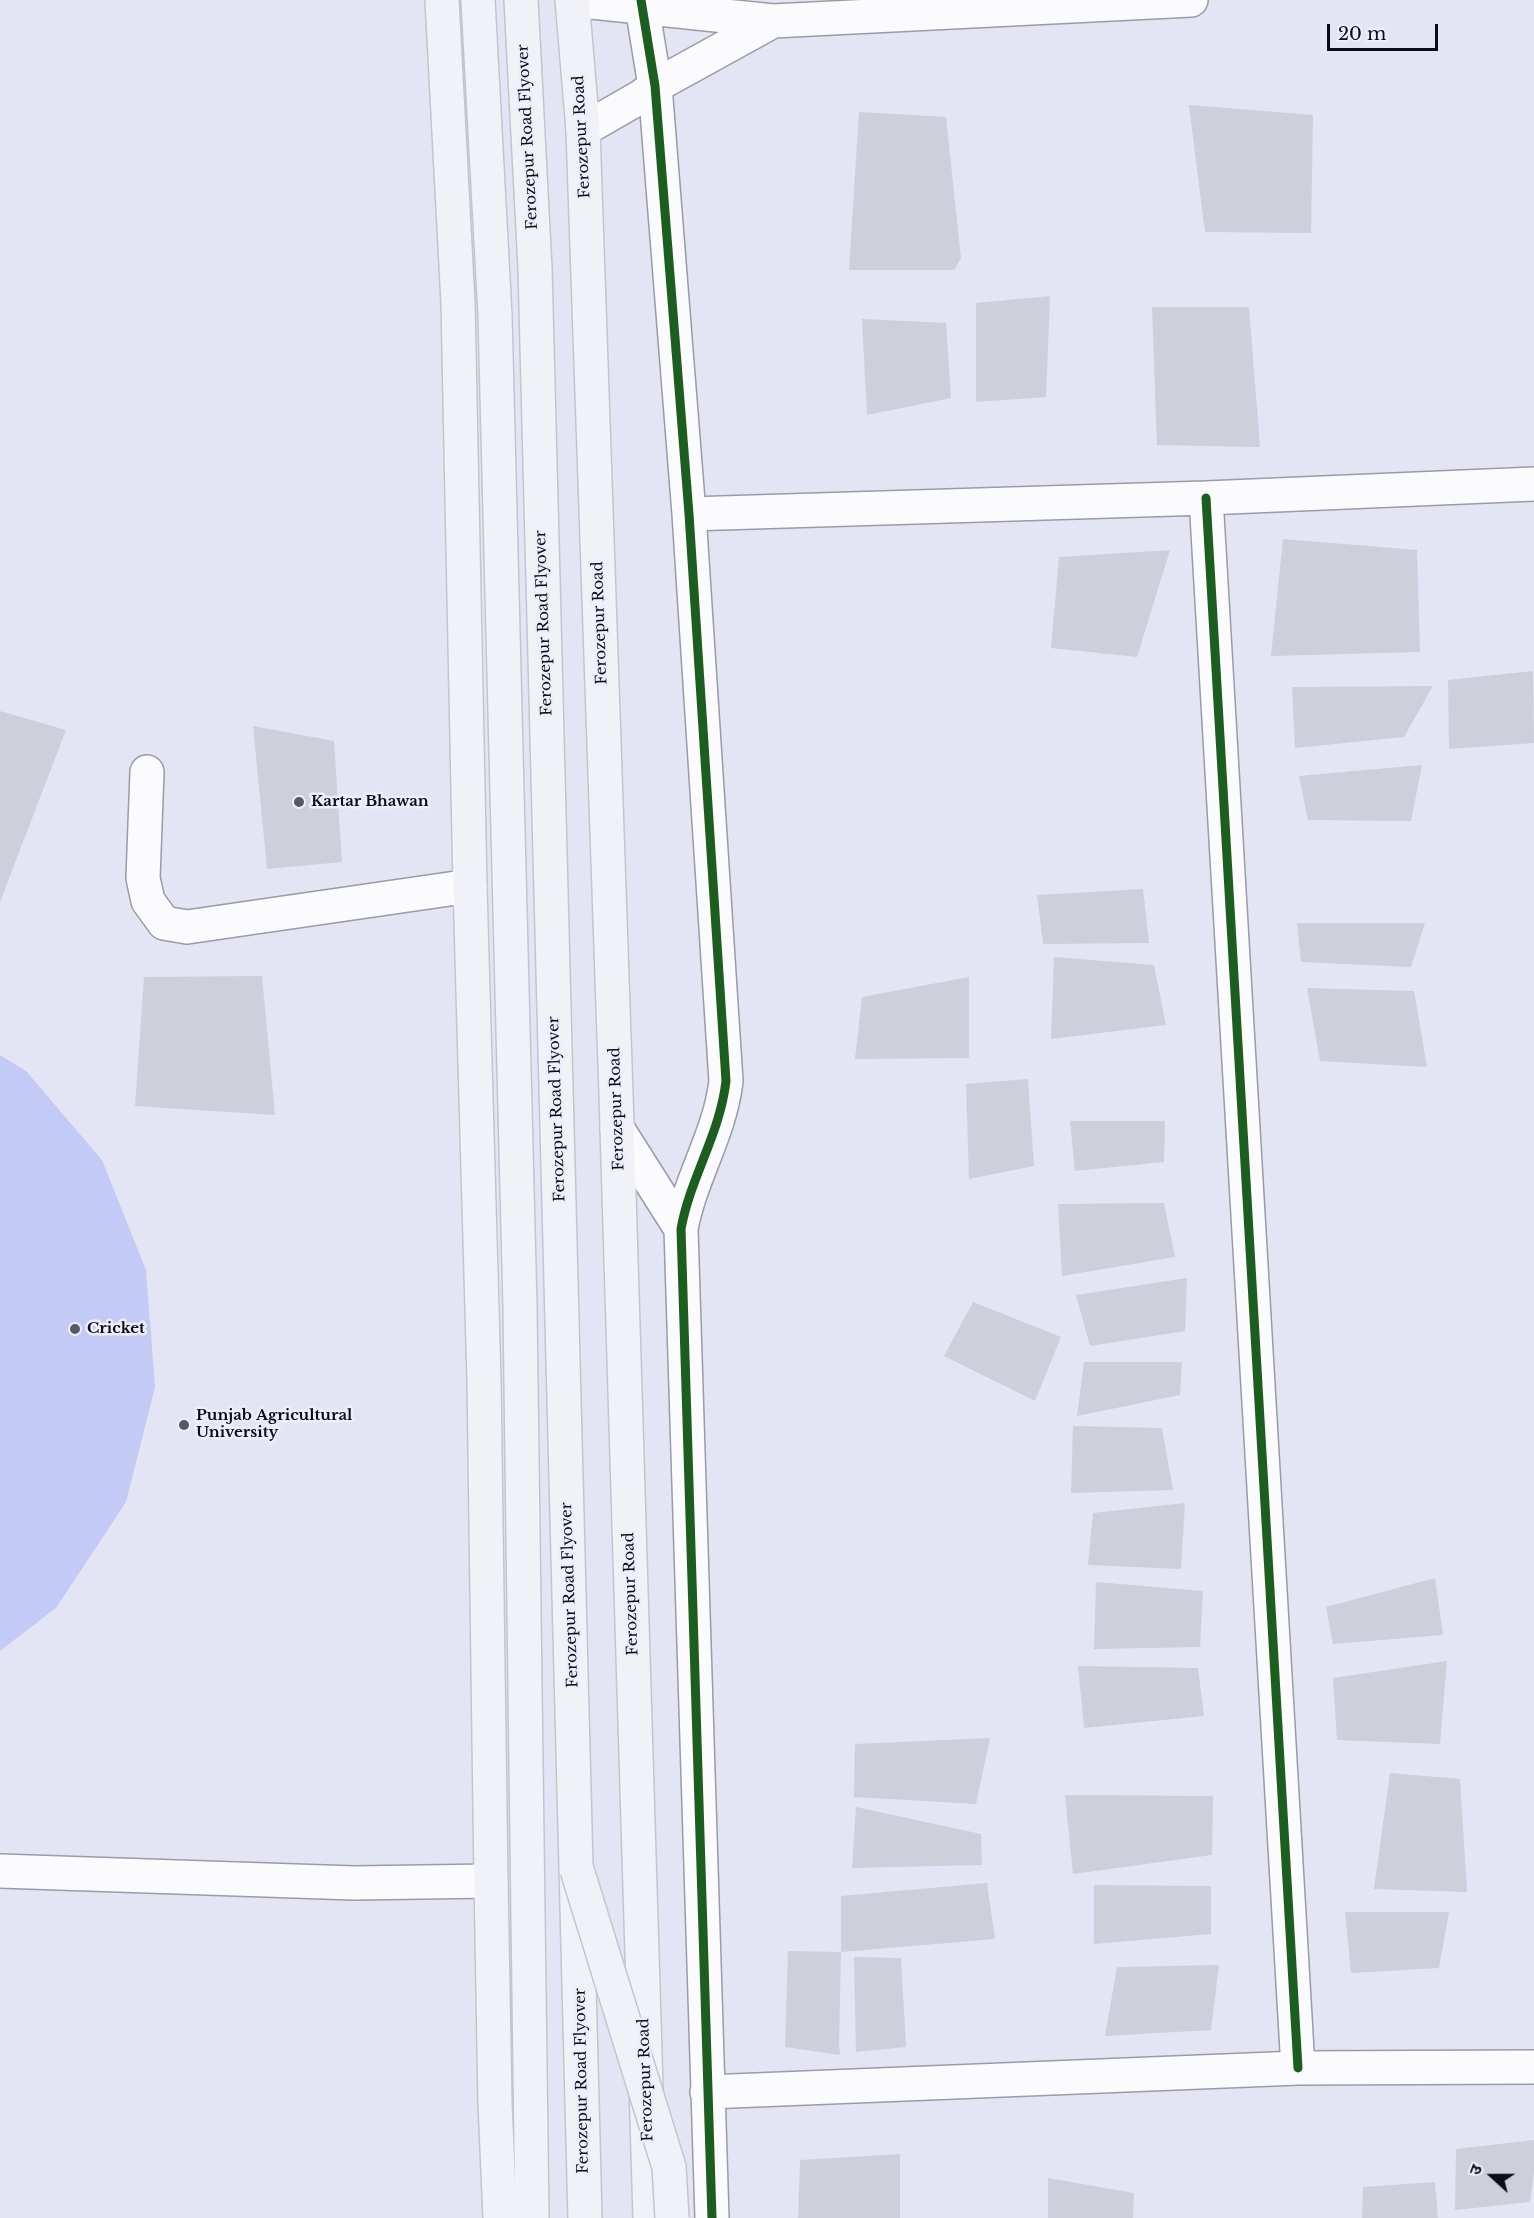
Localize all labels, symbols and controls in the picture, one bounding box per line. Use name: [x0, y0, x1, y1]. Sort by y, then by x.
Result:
scale bar: [1330, 12, 1441, 50]
text: 20 m: [1338, 23, 1386, 45]
street label: Ferozepur Road Flyover: [514, 44, 542, 230]
street label: Ferozepur Road: [570, 75, 594, 199]
street label: Ferozepur Road Flyover: [532, 530, 556, 716]
street label: Ferozepur Road: [589, 561, 611, 685]
place label: Kartar Bhawan: [311, 793, 429, 811]
marker: Kartar Bhawan: [292, 795, 306, 809]
street label: Ferozepur Road Flyover: [545, 1016, 569, 1202]
street label: Ferozepur Road: [606, 1047, 628, 1171]
place label: Cricket: [87, 1320, 145, 1338]
marker: Cricket: [68, 1322, 82, 1336]
place label: Punjab Agricultural University: [196, 1407, 352, 1442]
marker: Punjab Agricultural University: [177, 1418, 191, 1432]
street label: Ferozepur Road Flyover: [558, 1502, 582, 1688]
street label: Ferozepur Road: [620, 1532, 642, 1656]
street label: Ferozepur Road Flyover: [571, 1988, 593, 2174]
street label: Ferozepur Road: [635, 2018, 657, 2142]
north arrow: [1462, 2146, 1522, 2206]
text: उ: [1464, 2162, 1486, 2178]

